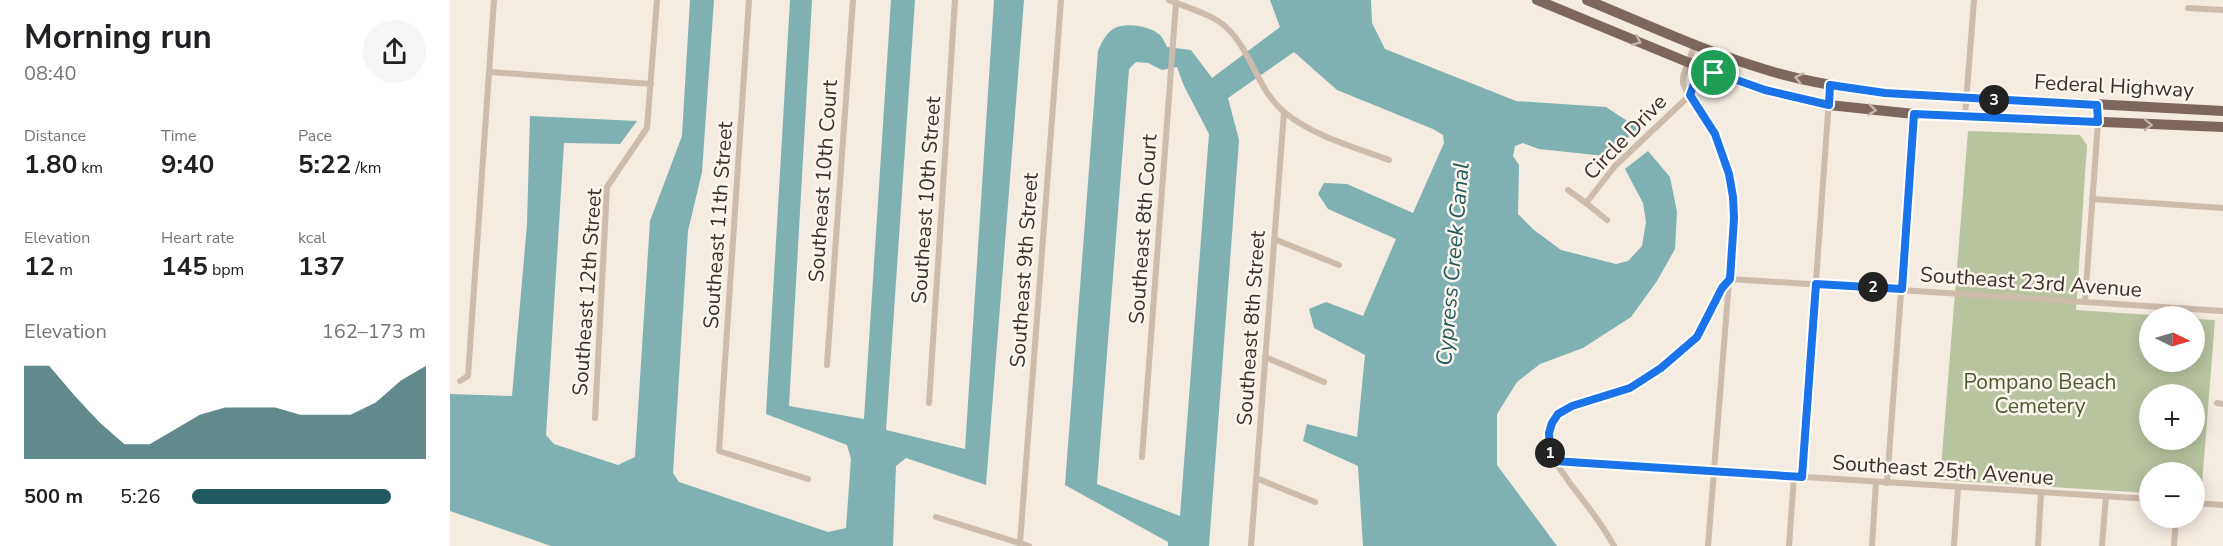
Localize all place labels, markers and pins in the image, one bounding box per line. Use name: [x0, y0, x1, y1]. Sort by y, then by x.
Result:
pin: [1688, 47, 1739, 98]
pin: 3: [1979, 85, 2009, 115]
pin: 2: [1858, 272, 1888, 302]
pin: 1: [1535, 438, 1565, 468]

